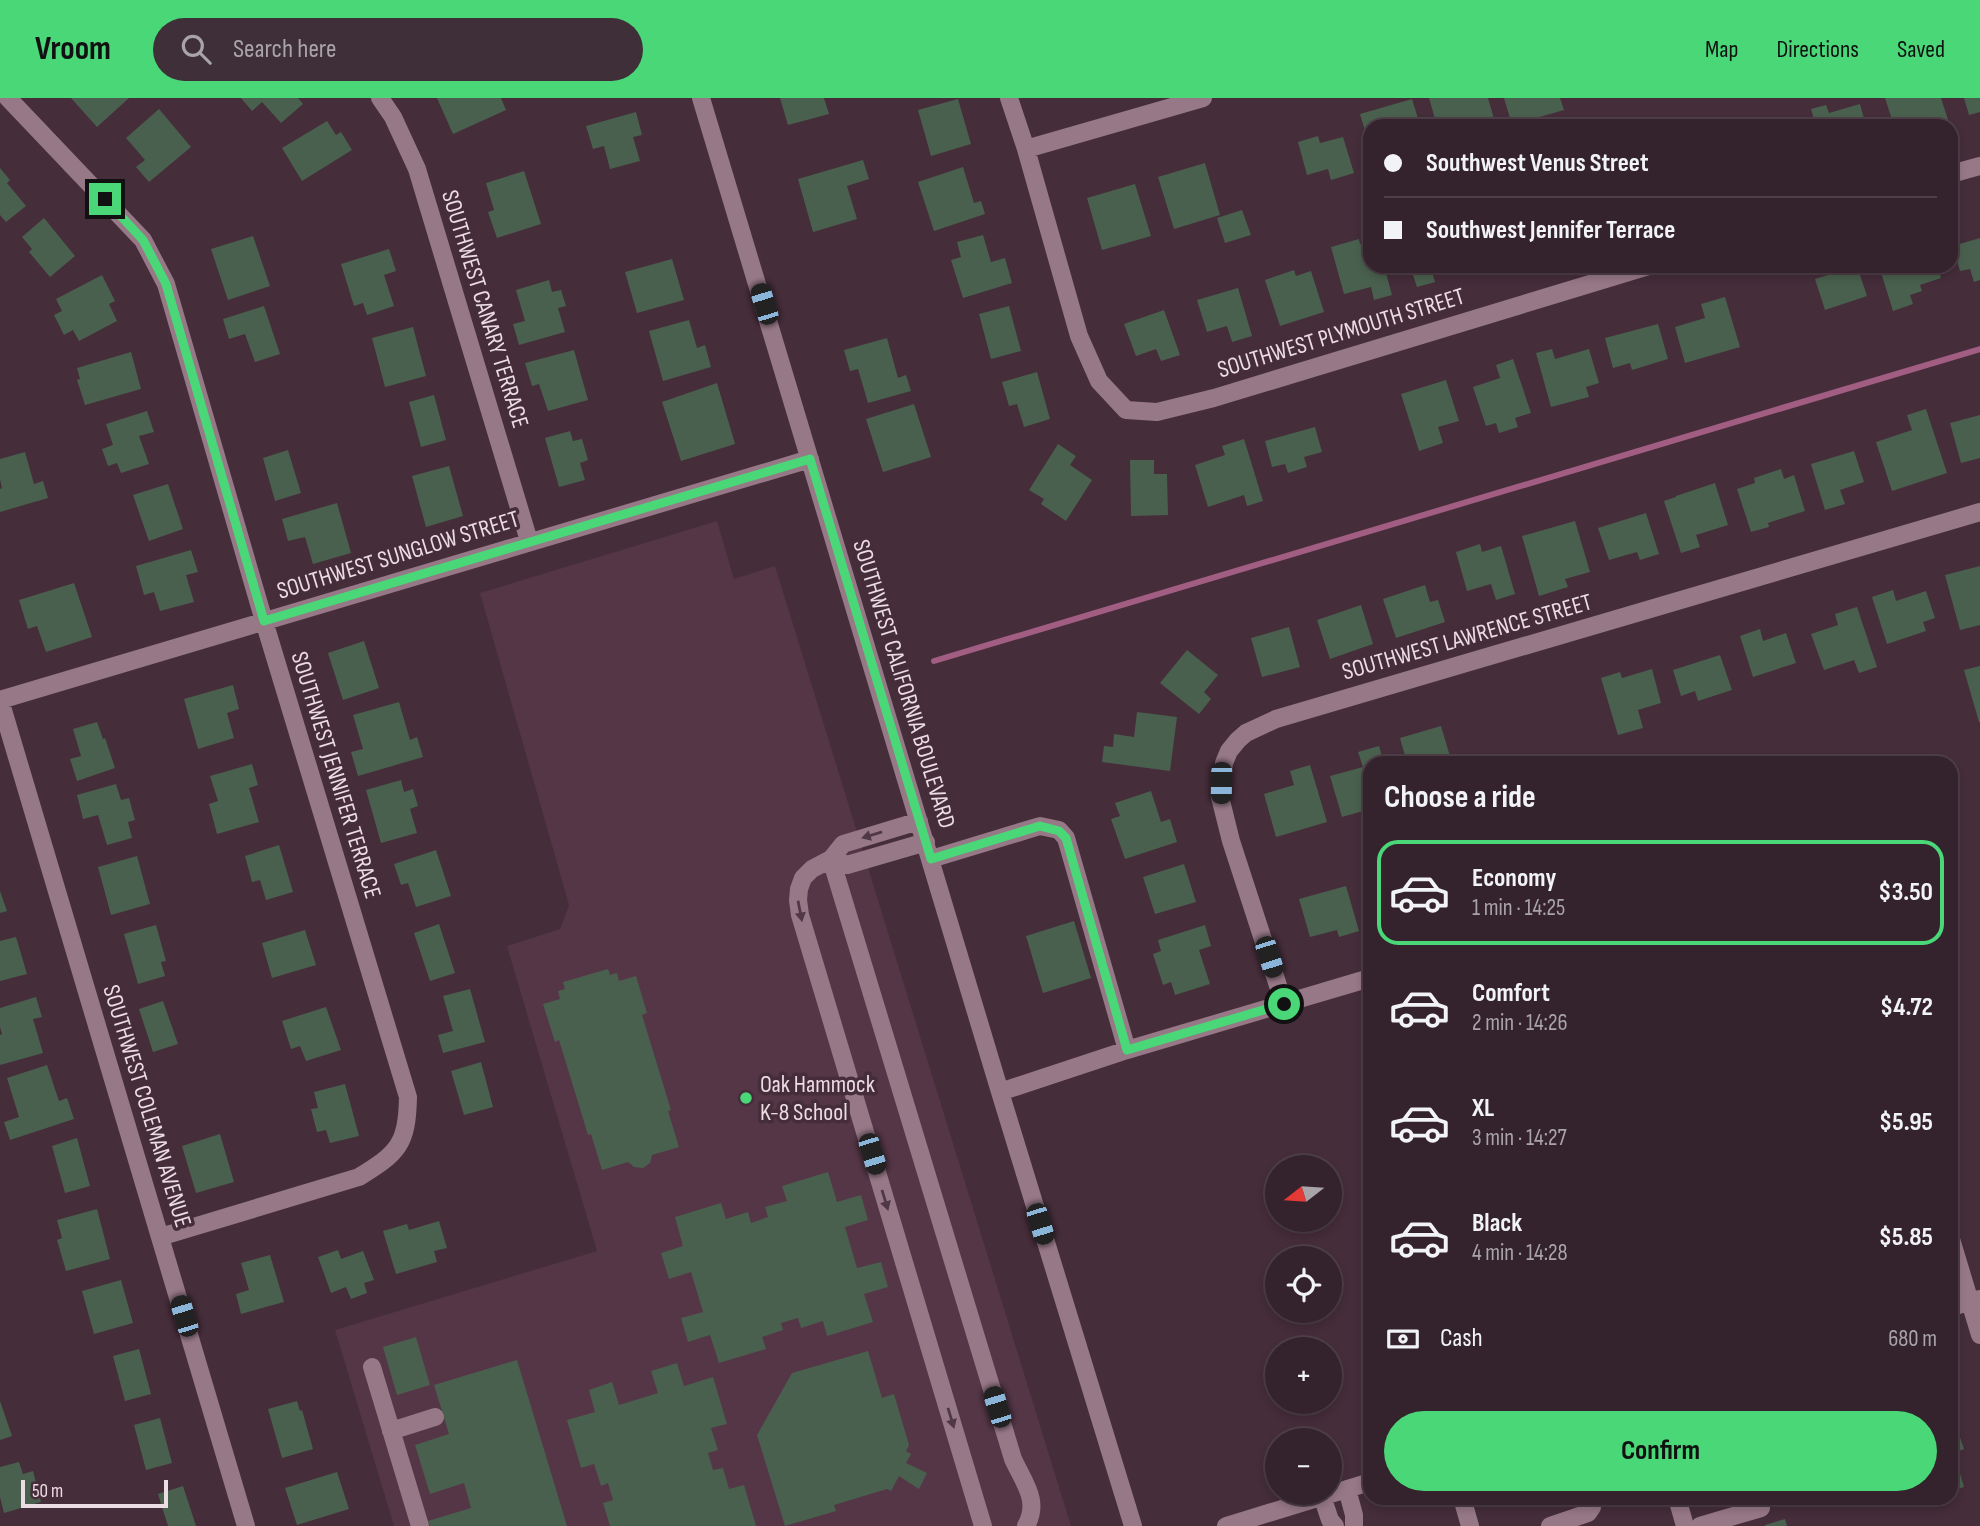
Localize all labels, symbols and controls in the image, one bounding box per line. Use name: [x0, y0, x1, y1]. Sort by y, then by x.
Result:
search box: [153, 18, 643, 81]
text: Vroom: [35, 29, 111, 69]
icon: search: [177, 30, 215, 68]
text: Search here: [233, 34, 336, 65]
text: Map: [1705, 35, 1738, 64]
text: Directions: [1776, 35, 1859, 64]
text: Saved: [1897, 35, 1945, 64]
text: Southwest Venus Street: [1426, 148, 1649, 179]
route end: [89, 183, 121, 215]
street label: SOUTHWEST CANARY TERRACE: [435, 187, 535, 431]
text: Southwest Jennifer Terrace: [1426, 215, 1675, 246]
car: [748, 281, 781, 327]
street label: SOUTHWEST PLYMOUTH STREET: [1214, 282, 1468, 384]
street label: SOUTHWEST SUNGLOW STREET: [273, 504, 523, 606]
street label: SOUTHWEST CALIFORNIA BOULEVARD: [846, 536, 962, 832]
street label: SOUTHWEST LAWRENCE STREET: [1339, 587, 1595, 687]
street label: SOUTHWEST JENNIFER TERRACE: [285, 648, 387, 902]
car: [1211, 762, 1232, 804]
text: Choose a ride: [1384, 778, 1536, 817]
one-way arrow: [861, 831, 882, 841]
icon: car: [1388, 861, 1451, 924]
text: Economy: [1472, 863, 1556, 894]
text: $3.50: [1878, 877, 1933, 908]
text: 1 min · 14:25: [1472, 894, 1565, 922]
one-way arrow: [795, 900, 806, 922]
car: [1253, 934, 1286, 980]
icon: car: [1388, 976, 1451, 1039]
text: Comfort: [1472, 978, 1550, 1009]
street label: SOUTHWEST COLEMAN AVENUE: [96, 981, 198, 1231]
route start: [1268, 988, 1300, 1020]
text: $4.72: [1880, 992, 1933, 1023]
text: 2 min · 14:26: [1472, 1009, 1567, 1037]
place label: Oak Hammock K-8 School: [760, 1070, 875, 1127]
marker: Oak Hammock K-8 School: [738, 1090, 754, 1106]
icon: car: [1388, 1091, 1451, 1154]
text: XL: [1472, 1093, 1494, 1124]
text: $5.95: [1879, 1107, 1933, 1138]
text: 3 min · 14:27: [1472, 1124, 1567, 1152]
car: [856, 1131, 889, 1177]
north arrow: [1265, 1155, 1342, 1232]
map controls: [1265, 1155, 1342, 1505]
one-way arrow: [881, 1190, 891, 1211]
car: [1024, 1201, 1057, 1247]
icon: car: [1388, 1206, 1451, 1269]
text: Black: [1472, 1208, 1522, 1239]
text: $5.85: [1879, 1222, 1933, 1253]
text: 4 min · 14:28: [1472, 1239, 1568, 1267]
button: locate: [1265, 1246, 1342, 1323]
car: [168, 1293, 201, 1339]
icon: cash: [1384, 1320, 1422, 1358]
text: Cash: [1440, 1323, 1483, 1354]
text: 680 m: [1888, 1325, 1937, 1353]
button: +: [1265, 1337, 1342, 1414]
car: [981, 1384, 1014, 1430]
one-way arrow: [946, 1408, 956, 1429]
button: Confirm: [1384, 1411, 1937, 1491]
button: −: [1265, 1428, 1342, 1505]
scale bar: [21, 1477, 168, 1509]
text: 50 m: [32, 1480, 63, 1503]

